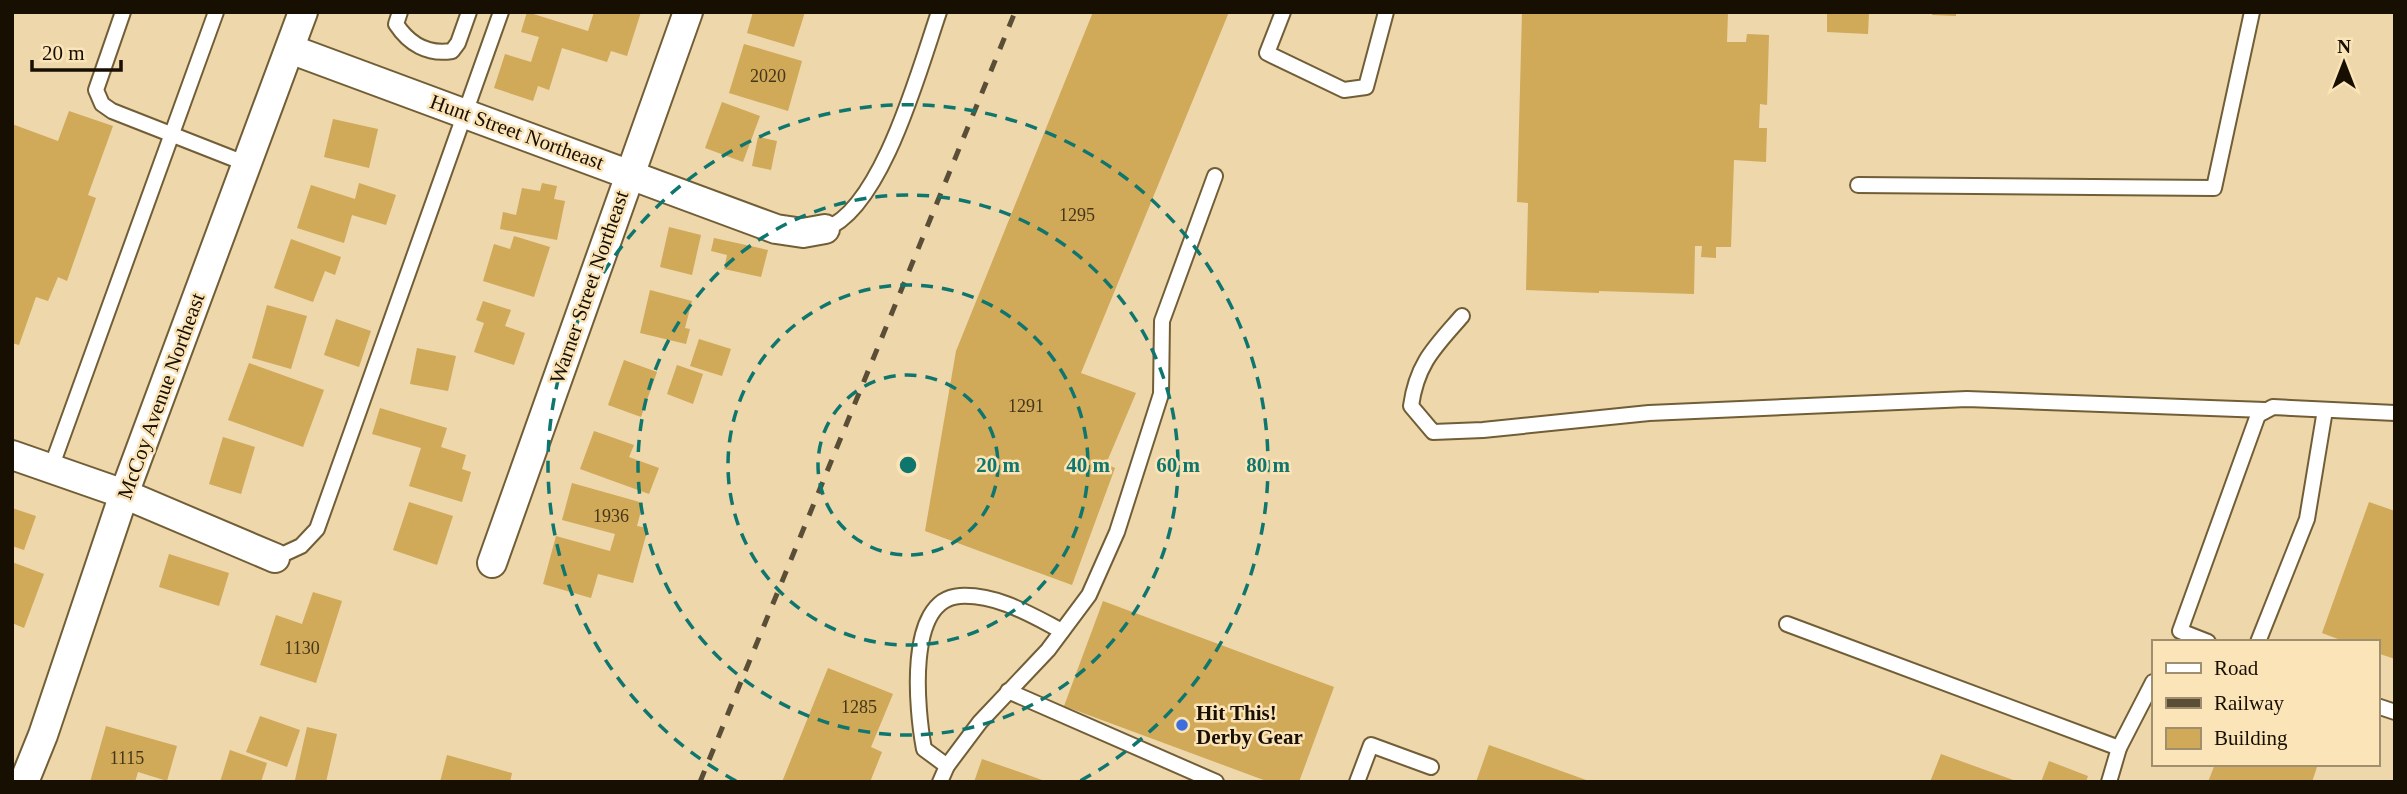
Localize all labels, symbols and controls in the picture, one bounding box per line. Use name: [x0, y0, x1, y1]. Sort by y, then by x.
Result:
scale bar: [32, 28, 121, 72]
north arrow: [2309, 28, 2379, 98]
text: N: [2337, 36, 2351, 57]
text: 20 m: [42, 41, 85, 65]
house number: 2020: [750, 66, 786, 86]
street label: Hunt Street Northeast: [427, 89, 607, 175]
street label: Warner Street Northeast: [545, 187, 633, 387]
house number: 1295: [1059, 205, 1095, 225]
street label: McCoy Avenue Northeast: [112, 289, 210, 502]
house number: 1291: [1008, 396, 1044, 416]
centre of rings: [896, 453, 920, 477]
text: 20 m: [976, 453, 1020, 477]
text: 40 m: [1066, 453, 1110, 477]
text: 60 m: [1156, 453, 1200, 477]
text: 80 m: [1246, 453, 1290, 477]
house number: 1936: [593, 506, 629, 526]
house number: 1130: [284, 638, 320, 658]
legend: [2152, 640, 2379, 766]
text: Road: [2214, 656, 2259, 680]
text: Railway: [2214, 691, 2284, 715]
house number: 1285: [841, 697, 877, 717]
place label: Hit This! Derby Gear: [1196, 701, 1303, 749]
marker: Hit This! Derby Gear: [1174, 717, 1190, 733]
text: Building: [2214, 726, 2288, 750]
house number: 1115: [110, 748, 144, 768]

